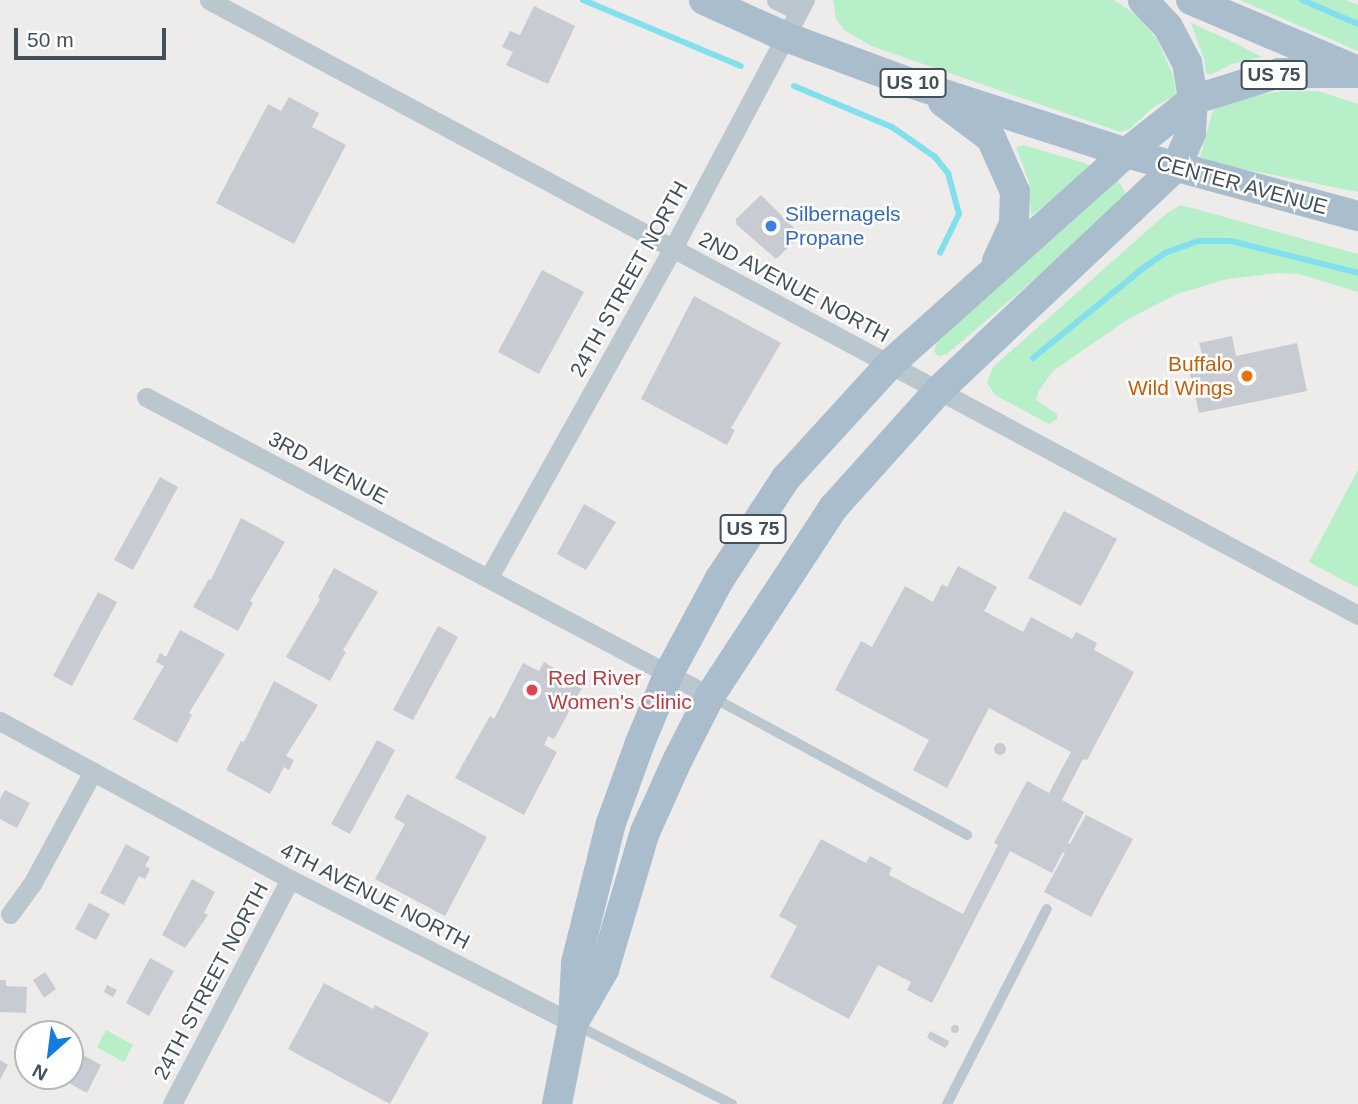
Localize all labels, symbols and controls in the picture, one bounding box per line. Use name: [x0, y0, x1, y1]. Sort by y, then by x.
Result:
scale bar: [18, 14, 170, 58]
text: 50 m: [27, 28, 74, 51]
road number: US 75: [1239, 60, 1309, 90]
road number: US 10: [878, 68, 948, 99]
street label: CENTER AVENUE: [1153, 150, 1331, 220]
street label: 24TH STREET NORTH: [565, 177, 693, 381]
place label: Silbernagels Propane: [785, 201, 901, 251]
marker: Silbernagels Propane: [763, 218, 779, 234]
street label: 2ND AVENUE NORTH: [694, 226, 894, 348]
place label: Buffalo Wild Wings: [1128, 351, 1233, 401]
marker: Buffalo Wild Wings: [1239, 368, 1255, 384]
street label: 3RD AVENUE: [264, 426, 392, 510]
road number: US 75: [718, 514, 788, 544]
place label: Red River Women's Clinic: [548, 665, 692, 715]
marker: Red River Women's Clinic: [522, 680, 542, 700]
street label: 4TH AVENUE NORTH: [276, 837, 474, 955]
street label: 24TH STREET NORTH: [148, 878, 274, 1084]
north arrow: [14, 1020, 84, 1090]
text: N: [29, 1060, 51, 1085]

